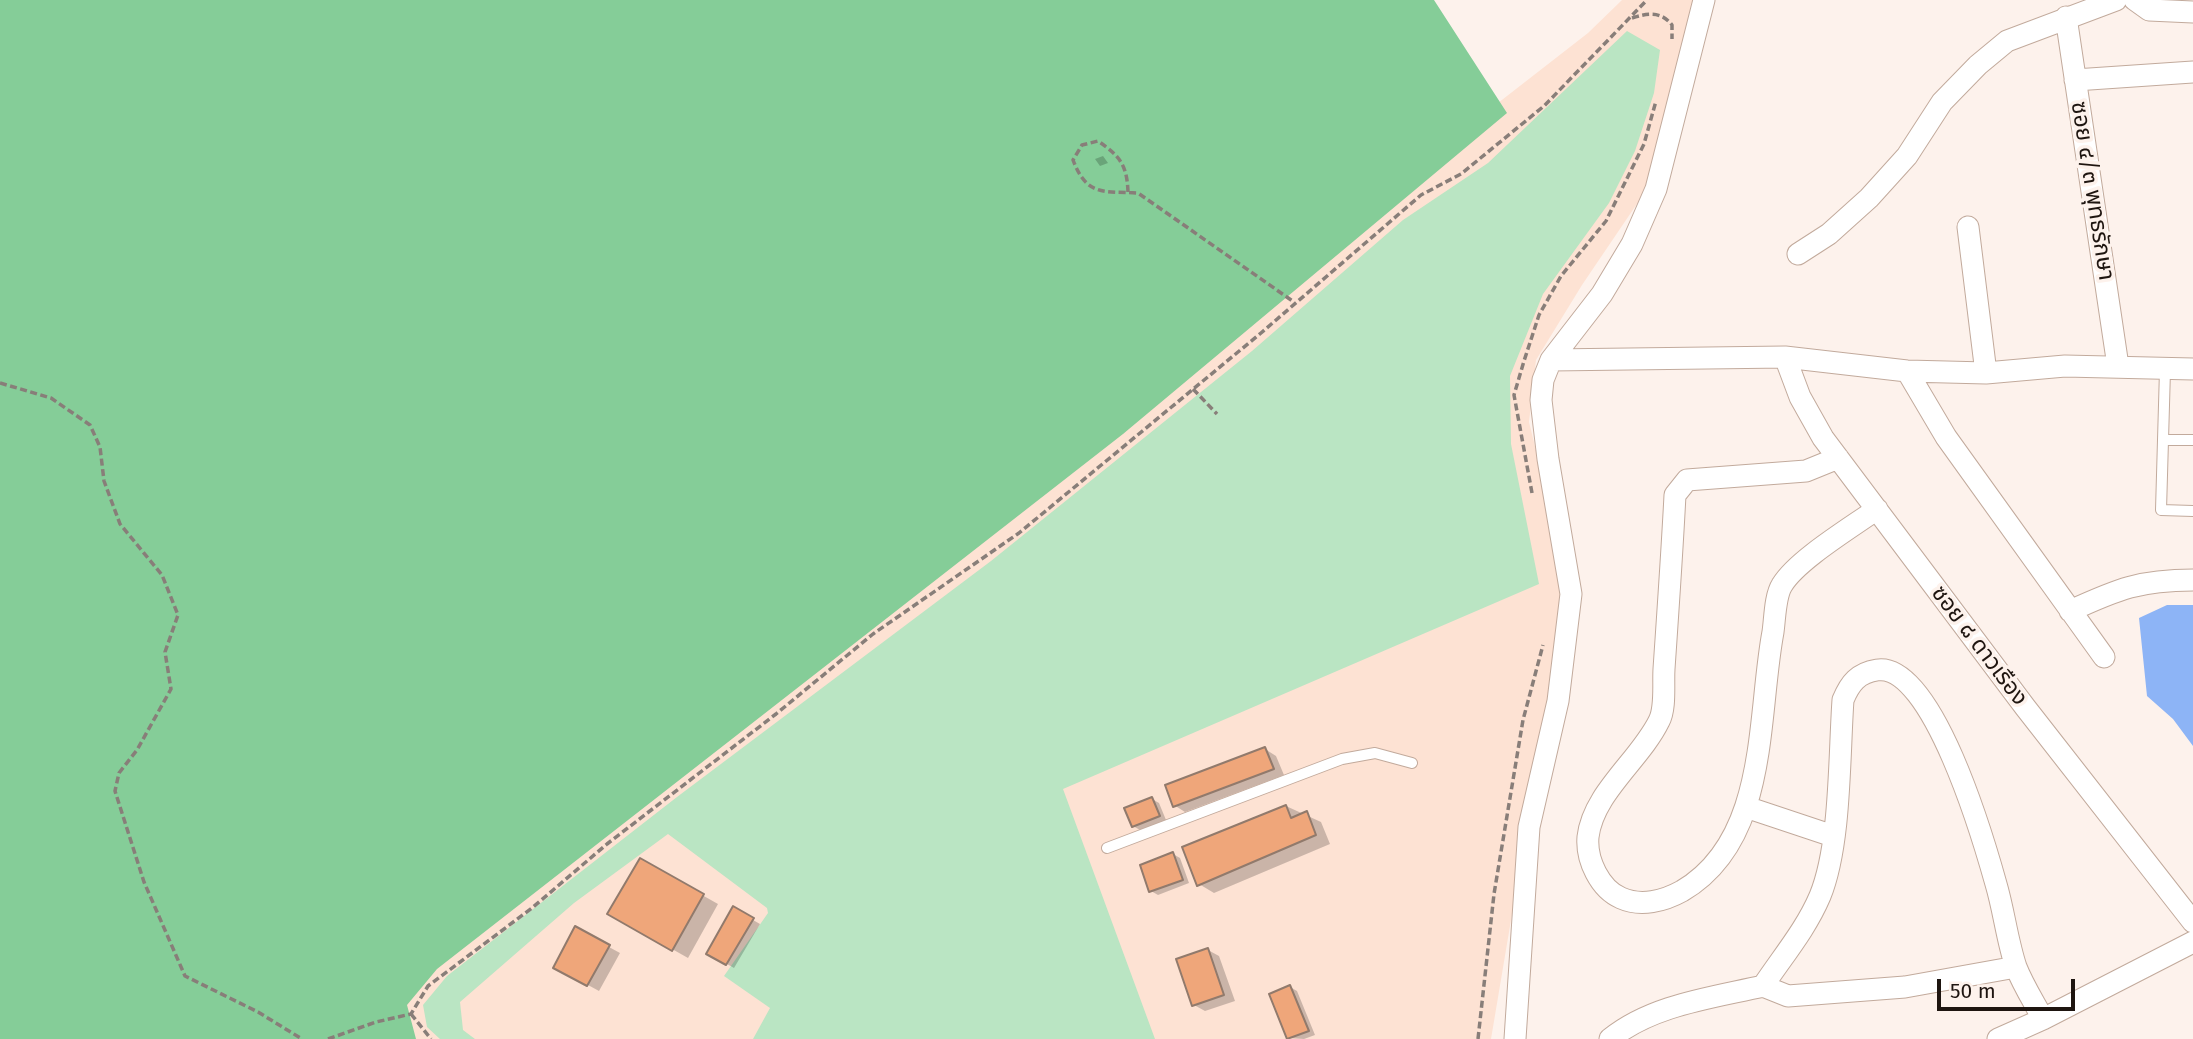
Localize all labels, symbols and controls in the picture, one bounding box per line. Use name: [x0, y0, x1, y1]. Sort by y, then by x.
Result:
street label: ซอย ๔/๓ พุทธรักษา: [2064, 100, 2120, 282]
street label: ซอย ๘ ดาวเรือง: [1925, 581, 2033, 711]
scale bar: [1941, 965, 2079, 1009]
text: 50 m: [1950, 978, 1996, 1004]

